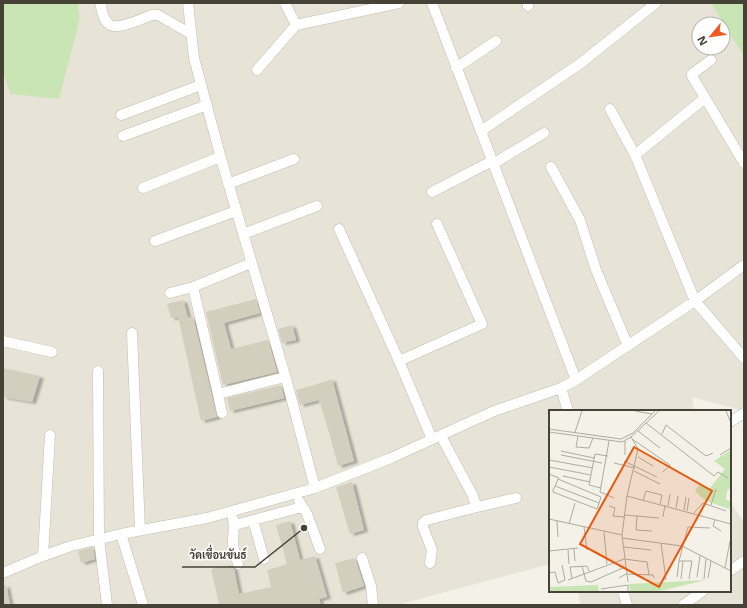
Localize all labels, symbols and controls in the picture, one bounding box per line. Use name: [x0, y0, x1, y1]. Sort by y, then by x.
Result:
north arrow: [691, 16, 731, 56]
text: N: [693, 34, 711, 49]
inset map: [549, 410, 731, 592]
callout: วัดเขื่อนขันธ์: [182, 544, 255, 567]
text: วัดเขื่อนขันธ์: [189, 544, 248, 562]

